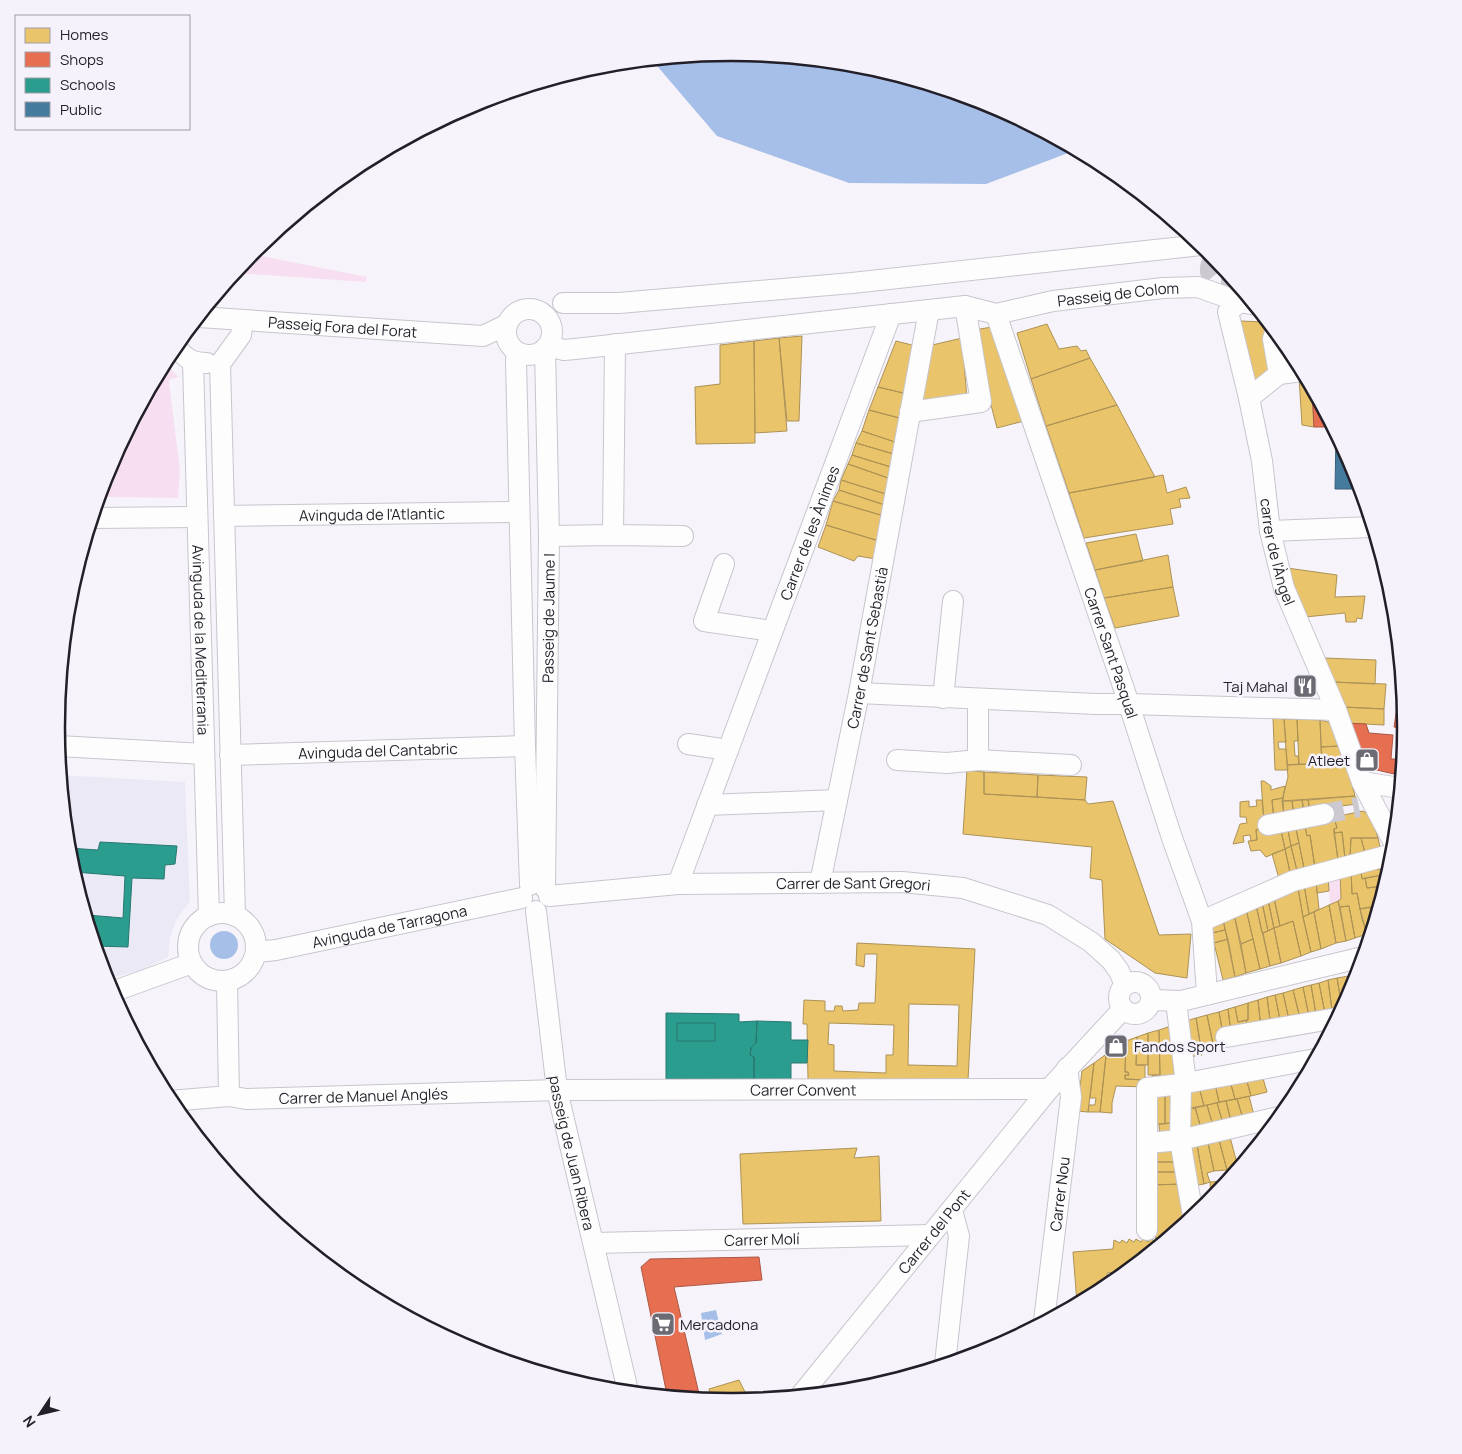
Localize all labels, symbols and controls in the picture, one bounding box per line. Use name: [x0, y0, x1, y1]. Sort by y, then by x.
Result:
legend: [15, 15, 190, 130]
text: Homes: [60, 24, 109, 45]
text: Shops: [60, 49, 104, 70]
text: Schools: [60, 74, 116, 95]
text: Public: [60, 99, 102, 120]
street label: Passeig de Colom: [1056, 277, 1179, 311]
street label: Passeig Fora del Forat: [267, 311, 418, 342]
street label: Carrer de les Ànimes: [775, 462, 844, 603]
street label: carrer de l'Àngel: [1256, 497, 1301, 608]
street label: Avinguda de l'Atlantic: [299, 503, 445, 525]
street label: Avinguda de la Mediterrania: [188, 544, 214, 735]
street label: Passeig de Jaume I: [537, 553, 559, 683]
street label: Carrer de Sant Sebastià: [841, 565, 892, 730]
street label: Carrer Sant Pasqual: [1080, 585, 1143, 721]
restaurant icon: Taj Mahal: [1292, 673, 1318, 699]
place label: Taj Mahal: [1223, 676, 1288, 697]
street label: Avinguda del Cantabric: [298, 738, 458, 763]
shop icon: Atleet: [1354, 747, 1380, 773]
place label: Atleet: [1308, 750, 1350, 771]
street label: Carrer de Sant Gregori: [776, 871, 932, 895]
street label: Avinguda de Tarragona: [310, 899, 469, 953]
shop icon: Fandos Sport: [1103, 1033, 1129, 1059]
place label: Fandos Sport: [1134, 1036, 1225, 1057]
street label: passeig de Juan Ribera: [545, 1075, 600, 1232]
street label: Carrer Convent: [750, 1079, 857, 1100]
street label: Carrer de Manuel Anglés: [279, 1083, 448, 1109]
street label: Carrer Nou: [1044, 1155, 1074, 1232]
street label: Carrer del Pont: [893, 1184, 975, 1278]
street label: Carrer Molí: [724, 1228, 800, 1250]
supermarket icon: Mercadona: [650, 1311, 676, 1337]
place label: Mercadona: [680, 1314, 758, 1335]
north arrow: [15, 1389, 65, 1439]
text: N: [18, 1412, 40, 1431]

